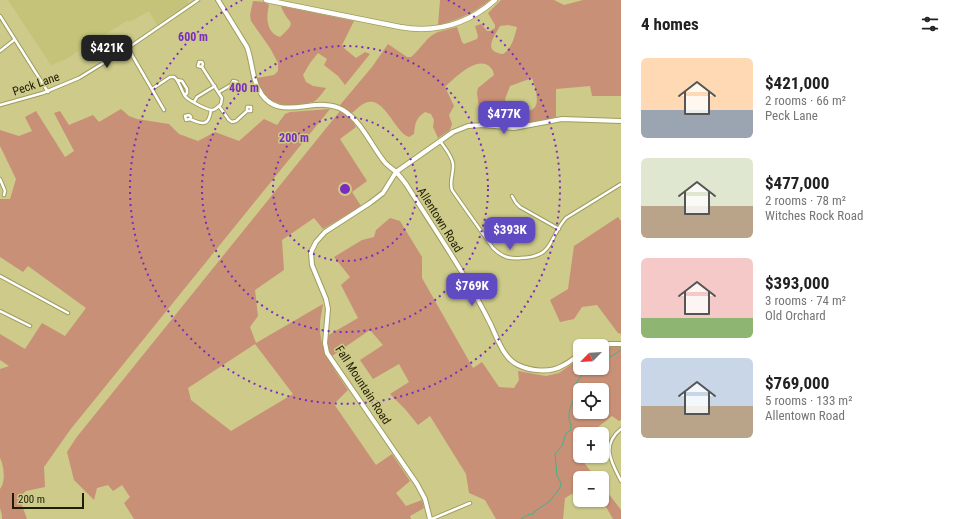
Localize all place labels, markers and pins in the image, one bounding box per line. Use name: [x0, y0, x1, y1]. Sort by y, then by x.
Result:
pin: $421K: [79, 35, 135, 69]
pin: $477K: [476, 101, 532, 135]
centre of rings: [338, 182, 352, 196]
pin: $393K: [482, 217, 538, 251]
pin: $769K: [444, 273, 500, 307]

